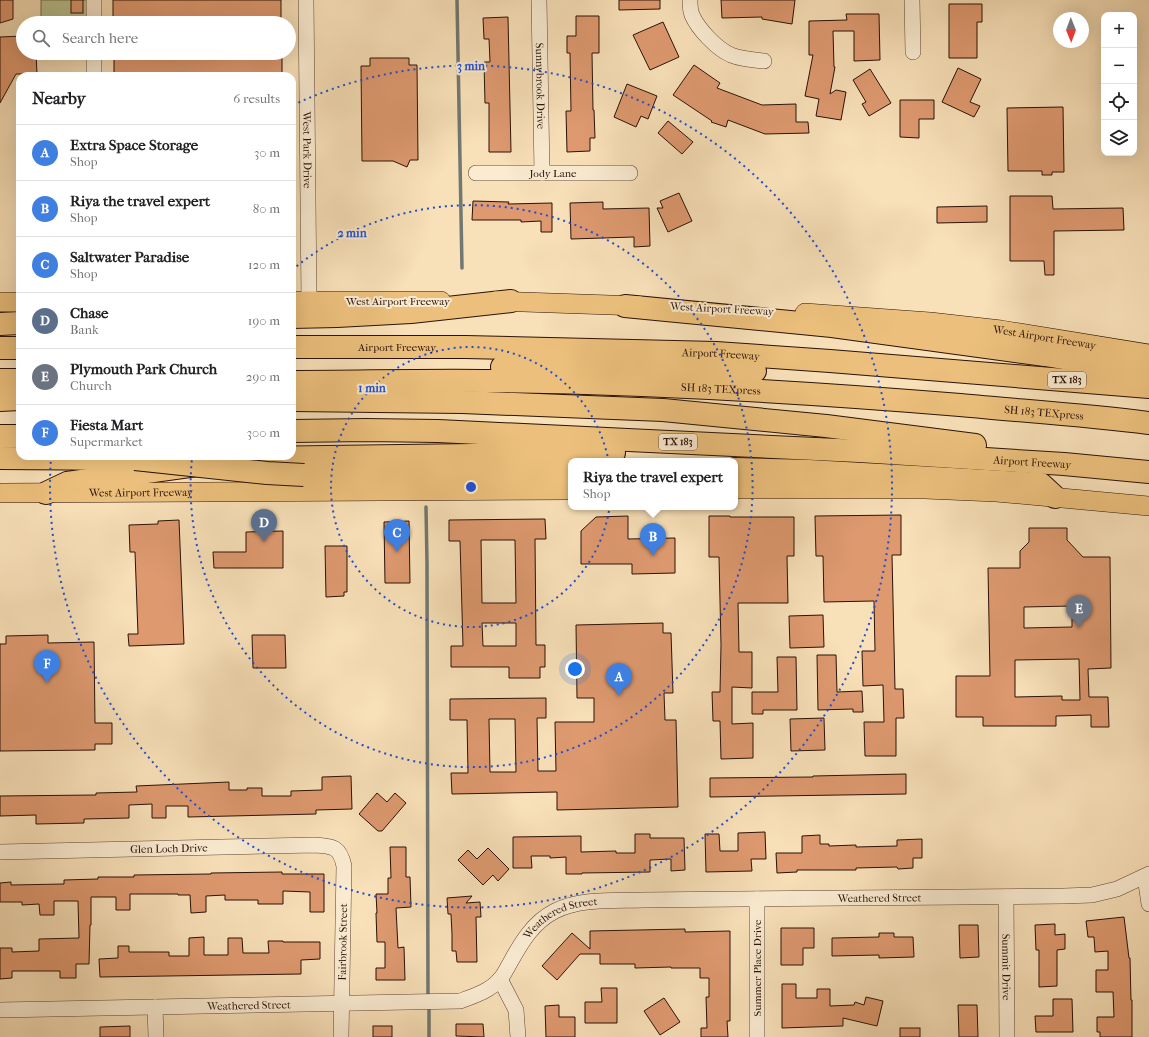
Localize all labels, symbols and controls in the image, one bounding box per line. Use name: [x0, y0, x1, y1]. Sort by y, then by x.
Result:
north arrow: [1053, 12, 1089, 48]
map controls: [1101, 12, 1137, 156]
button: +: [1101, 12, 1137, 48]
search box: [16, 16, 296, 60]
icon: search: [30, 27, 52, 49]
text: Search here: [62, 29, 138, 47]
street label: Sunnybrook Drive: [533, 43, 548, 130]
button: −: [1101, 48, 1137, 84]
text: 3 min: [457, 59, 486, 74]
button: locate: [1101, 84, 1137, 120]
text: Nearby: [32, 88, 86, 108]
text: 6 results: [233, 91, 280, 106]
street label: West Park Drive: [301, 110, 314, 189]
button: layers: [1101, 120, 1137, 156]
text: Extra Space Storage: [70, 136, 198, 154]
text: A: [41, 145, 49, 160]
text: 30 m: [254, 145, 280, 160]
text: Shop: [70, 154, 98, 169]
street label: Jody Lane: [528, 167, 577, 180]
text: Riya the travel expert: [70, 192, 210, 210]
text: B: [41, 201, 49, 216]
text: 80 m: [253, 201, 280, 216]
text: Shop: [70, 210, 98, 225]
text: 2 min: [337, 226, 368, 240]
text: Saltwater Paradise: [70, 248, 189, 266]
text: C: [41, 257, 49, 272]
text: 120 m: [248, 257, 280, 272]
text: Shop: [70, 266, 98, 281]
street label: West Airport Freeway: [345, 295, 451, 308]
street label: West Airport Freeway: [669, 300, 775, 318]
text: Chase: [70, 304, 108, 322]
text: D: [40, 313, 50, 328]
text: 190 m: [248, 313, 280, 328]
text: Bank: [70, 322, 99, 337]
street label: West Airport Freeway: [992, 323, 1098, 352]
street label: Airport Freeway: [357, 341, 437, 354]
street label: Airport Freeway: [681, 346, 761, 363]
text: Plymouth Park Church: [70, 360, 217, 378]
text: E: [41, 369, 49, 384]
text: 290 m: [246, 369, 280, 384]
road number: TX 183: [1048, 372, 1086, 388]
text: Church: [70, 378, 112, 393]
street label: SH 183 TEXpress: [681, 380, 761, 397]
text: 1 min: [358, 381, 387, 395]
street label: SH 183 TEXpress: [1004, 402, 1084, 422]
text: Fiesta Mart: [70, 416, 143, 434]
text: F: [42, 425, 48, 440]
text: 300 m: [247, 425, 280, 440]
text: Supermarket: [70, 434, 143, 449]
road number: TX 183: [659, 434, 697, 450]
street label: Airport Freeway: [992, 453, 1073, 471]
popup: [568, 458, 738, 510]
text: Riya the travel expert: [583, 468, 723, 486]
centre of rings: [464, 480, 478, 494]
street label: West Airport Freeway: [88, 485, 194, 499]
text: Shop: [583, 486, 611, 501]
pin: D: [251, 509, 277, 542]
pin: C: [384, 519, 410, 552]
pin: B: [640, 523, 666, 556]
pin: E: [1066, 595, 1092, 628]
pin: F: [34, 650, 60, 683]
your location: [565, 659, 585, 679]
pin: A: [606, 663, 632, 696]
street label: Glen Loch Drive: [130, 841, 208, 856]
street label: Weathered Street: [837, 891, 921, 905]
street label: Weathered Street: [520, 895, 598, 942]
street label: Fairbrook Street: [336, 903, 350, 981]
street label: Summer Place Drive: [751, 919, 764, 1016]
street label: Summit Drive: [1000, 934, 1013, 1001]
street label: Weathered Street: [206, 998, 291, 1012]

